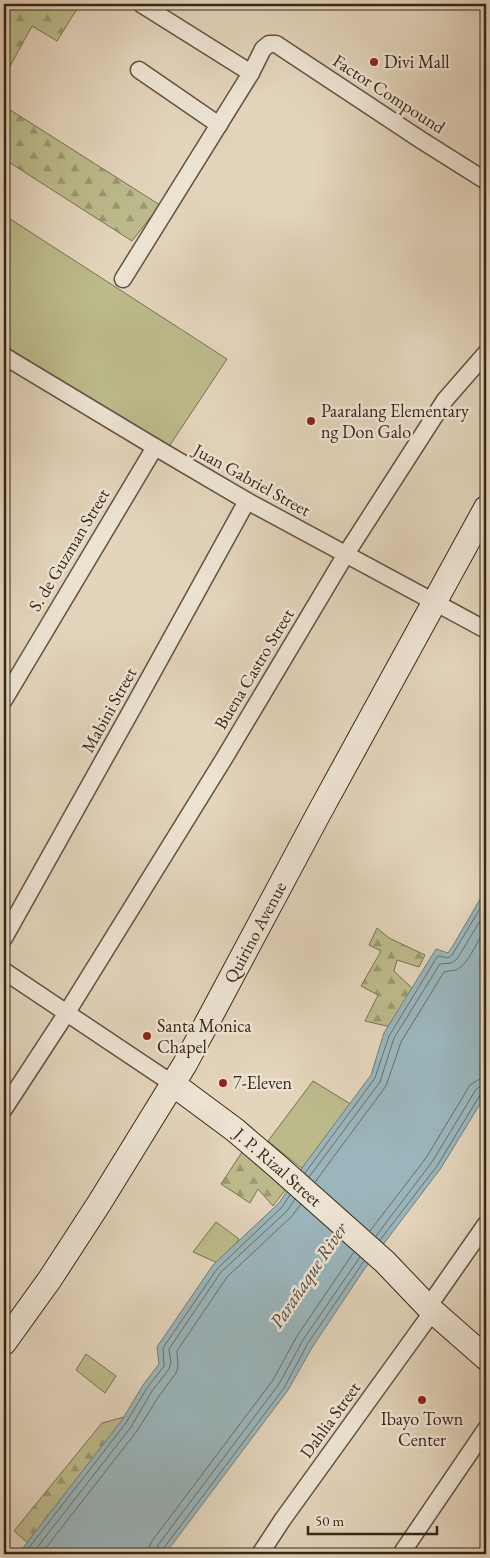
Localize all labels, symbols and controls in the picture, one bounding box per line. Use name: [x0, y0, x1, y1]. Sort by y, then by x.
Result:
street label: Factor Compound: [329, 49, 451, 139]
place label: Divi Mall: [384, 50, 450, 73]
marker: Divi Mall: [368, 56, 380, 68]
place label: Paaralang Elementary ng Don Galo: [321, 399, 469, 443]
marker: Paaralang Elementary ng Don Galo: [305, 415, 317, 427]
street label: Juan Gabriel Street: [188, 437, 315, 521]
street label: S. de Guzman Street: [23, 484, 114, 615]
street label: Buena Castro Street: [208, 604, 299, 733]
street label: Mabini Street: [76, 663, 142, 756]
street label: Quirino Avenue: [218, 877, 291, 987]
place label: Santa Monica Chapel: [157, 1014, 252, 1058]
marker: Santa Monica Chapel: [141, 1030, 153, 1042]
place label: 7-Eleven: [233, 1071, 293, 1094]
marker: 7-Eleven: [217, 1077, 229, 1089]
street label: J. P. Rizal Street: [228, 1121, 327, 1212]
water label: Parañaque River: [264, 1217, 354, 1334]
street label: Dahlia Street: [294, 1377, 365, 1463]
marker: Ibayo Town Center: [416, 1394, 428, 1406]
place label: Ibayo Town Center: [381, 1407, 464, 1451]
scale bar: [308, 1503, 436, 1535]
text: 50 m: [315, 1511, 344, 1530]

